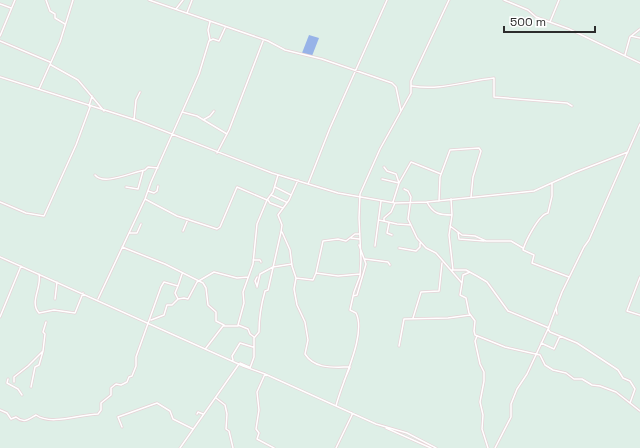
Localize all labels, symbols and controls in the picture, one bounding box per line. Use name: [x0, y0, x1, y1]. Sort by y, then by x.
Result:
scale bar: [504, 8, 595, 34]
text: 500 m: [510, 14, 546, 30]

